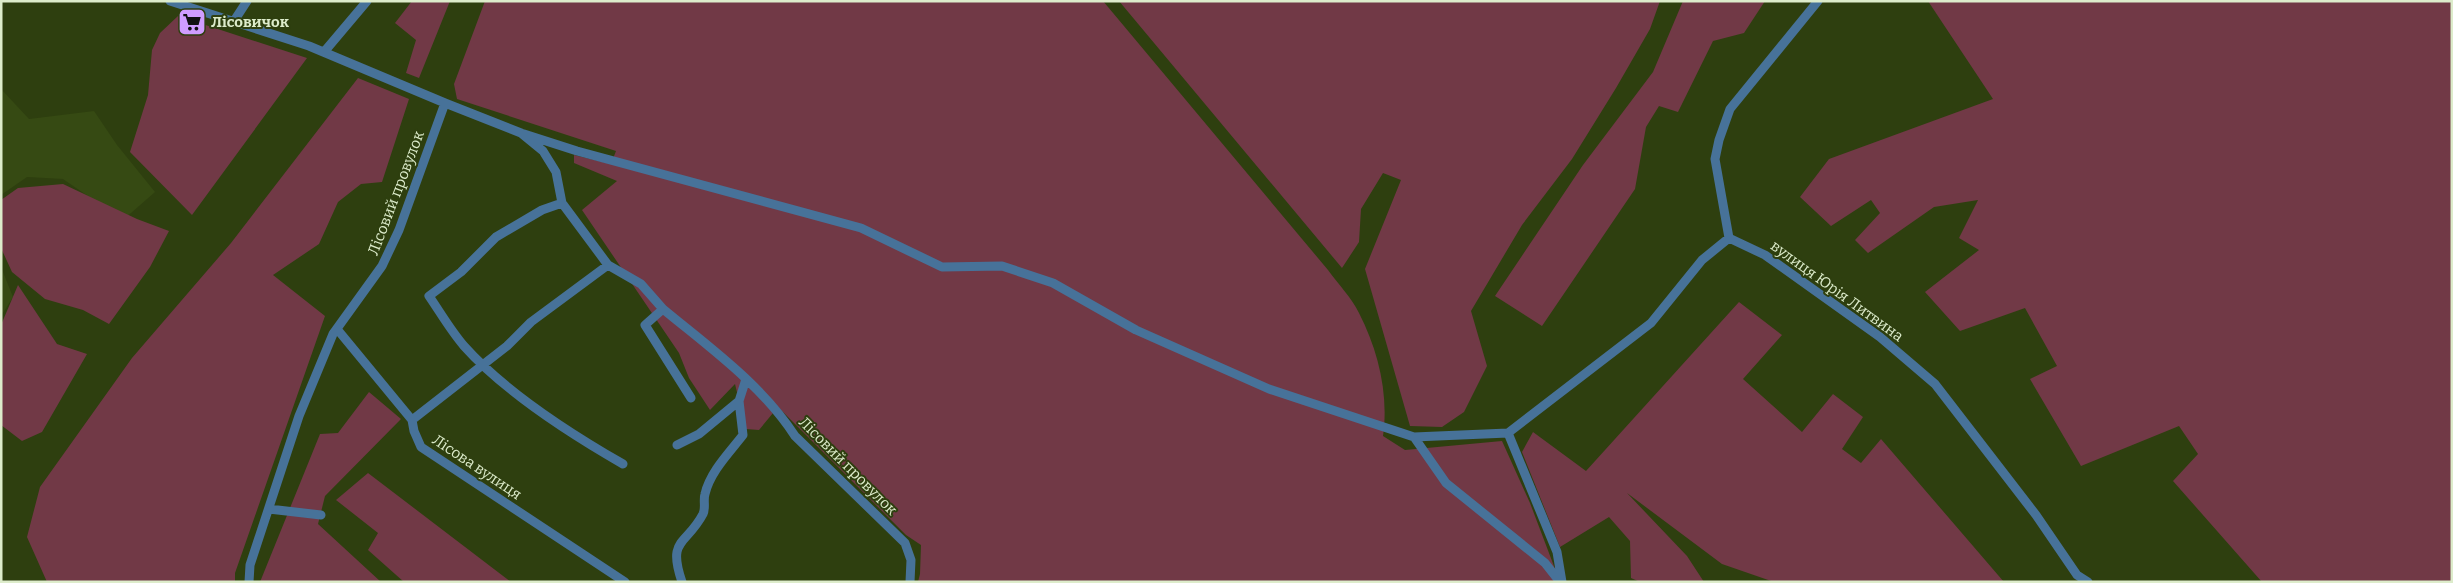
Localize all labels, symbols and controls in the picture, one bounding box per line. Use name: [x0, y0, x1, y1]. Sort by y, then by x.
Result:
supermarket icon: Лісовичок: [177, 7, 207, 37]
place label: Лісовичок: [211, 13, 290, 31]
street label: Лісовий провулок: [364, 128, 428, 258]
street label: вулиця Юрія Литвина: [1767, 237, 1907, 345]
street label: Лісовий провулок: [795, 413, 901, 519]
street label: Лісова вулиця: [429, 431, 525, 503]

